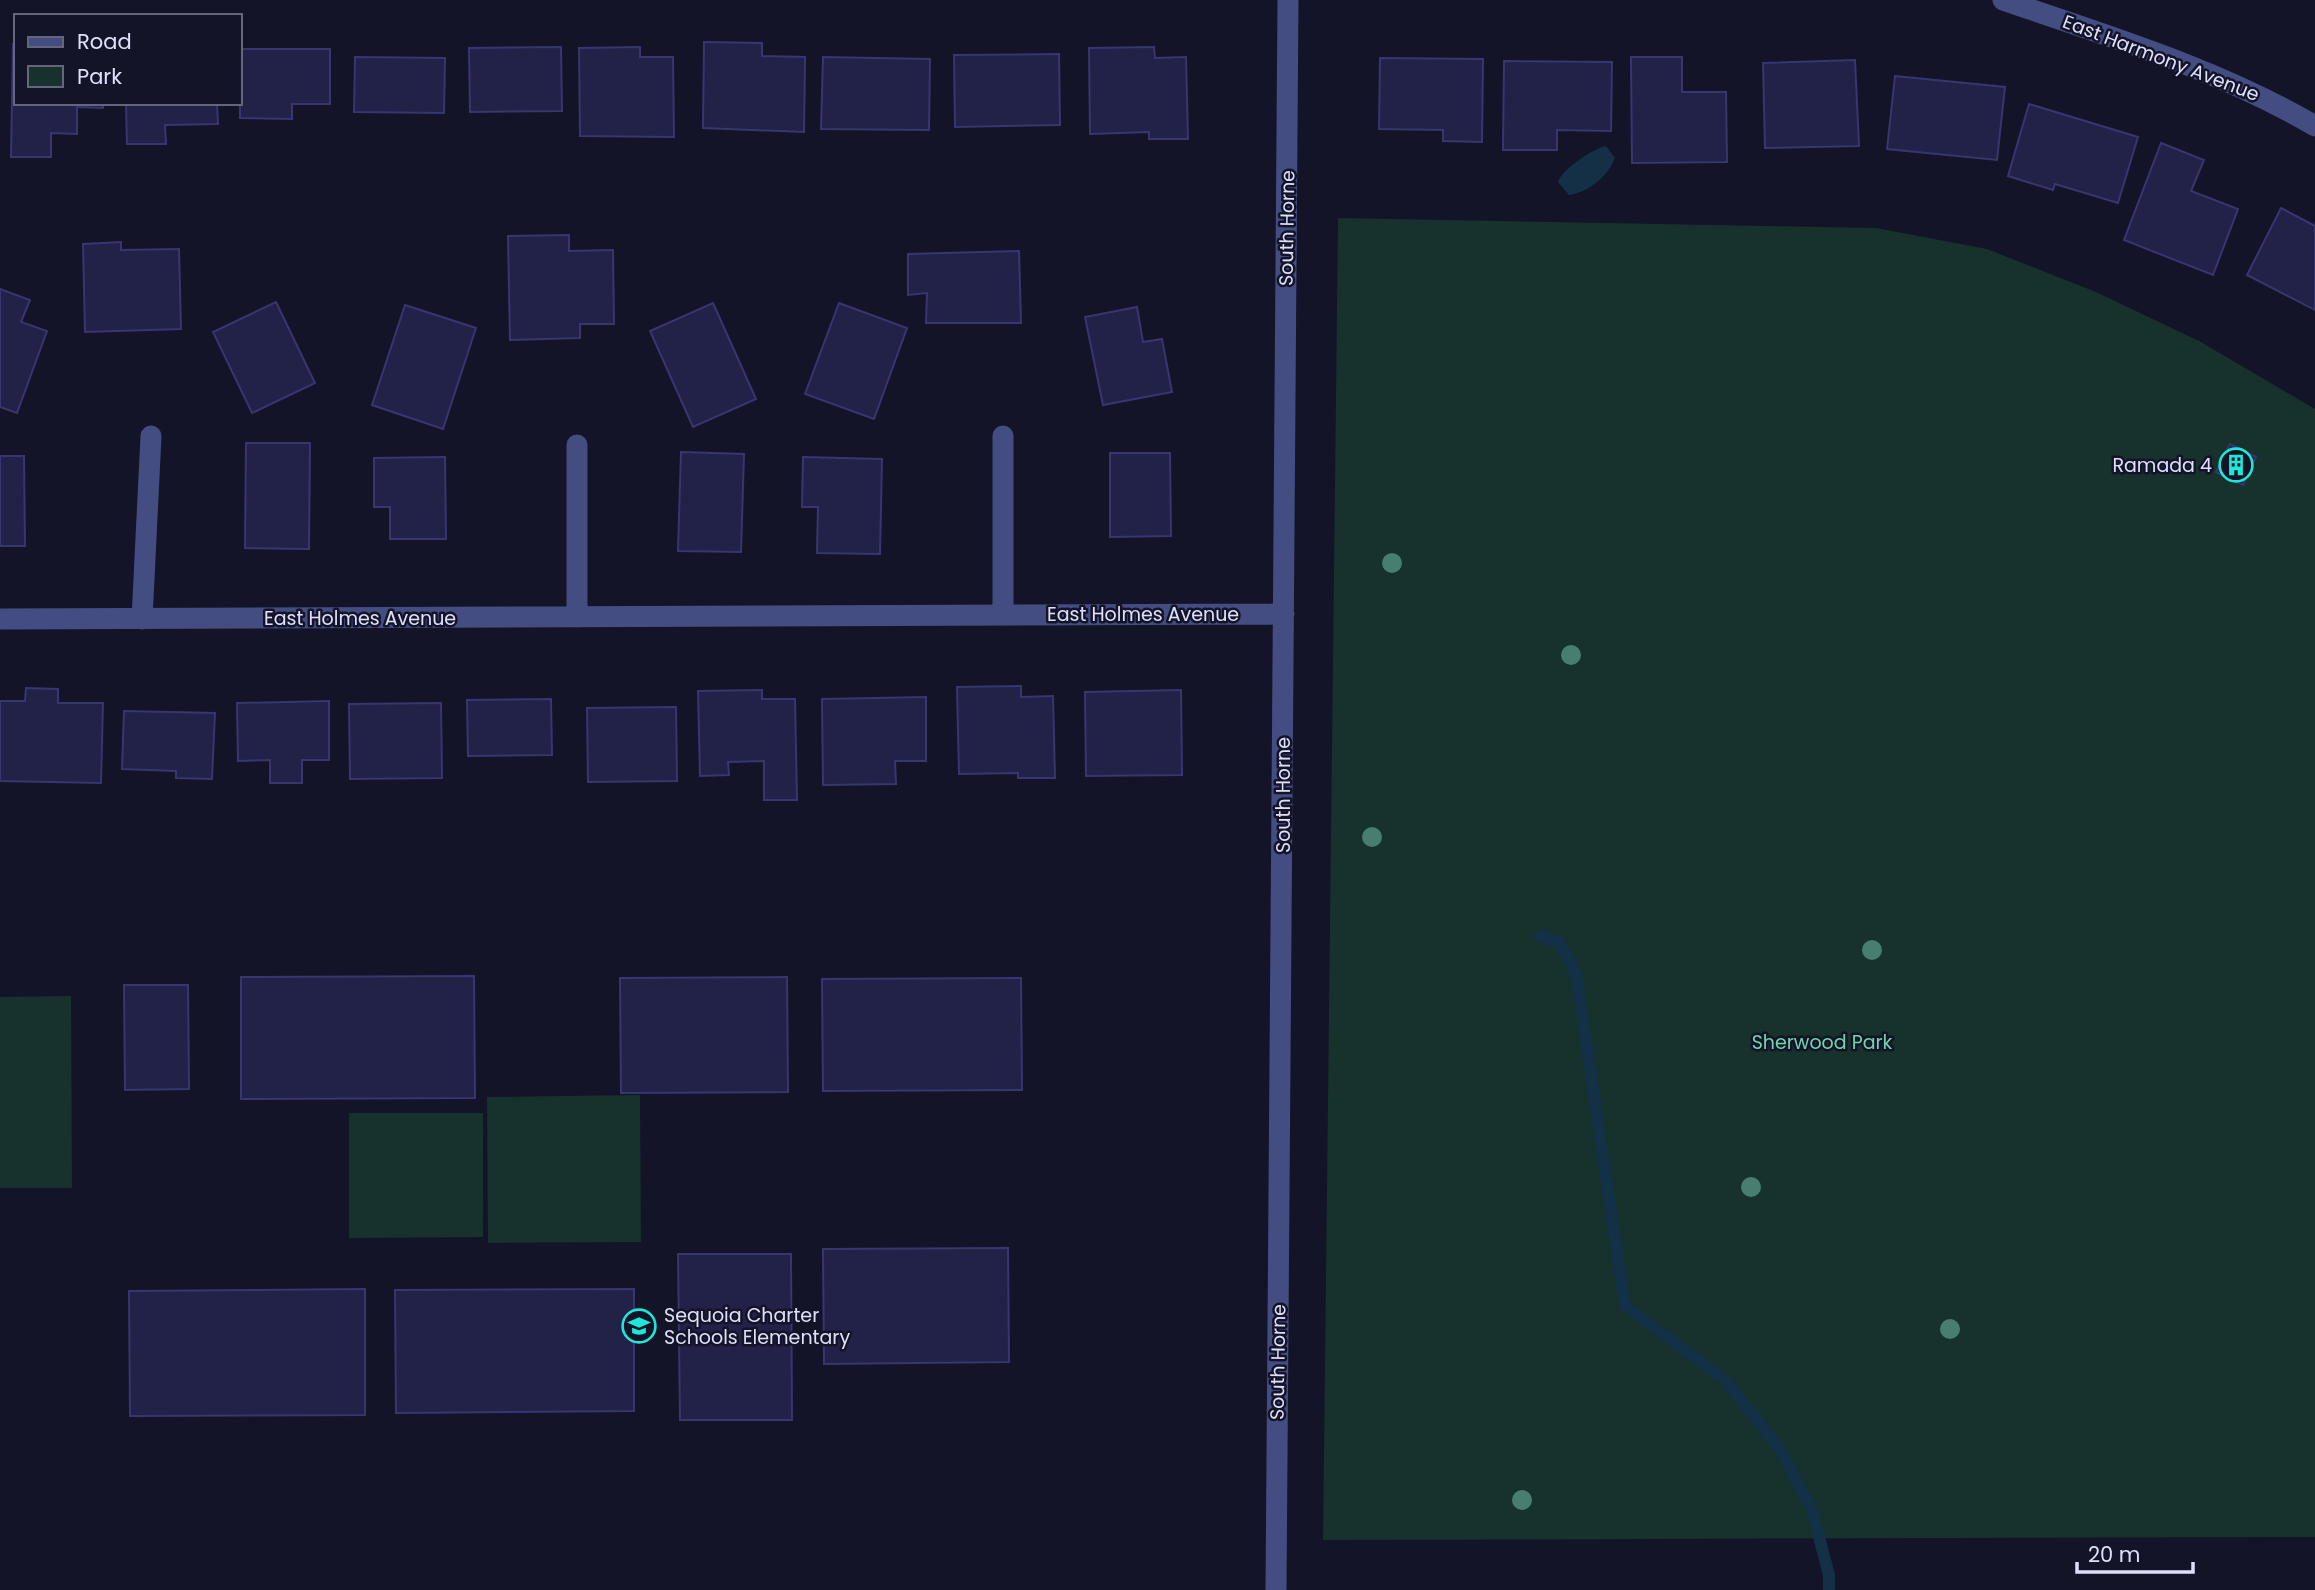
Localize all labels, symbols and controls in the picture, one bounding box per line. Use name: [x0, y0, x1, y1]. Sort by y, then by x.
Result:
street label: East Harmony Avenue: [2059, 8, 2263, 108]
legend: [14, 14, 242, 105]
text: Road: [77, 27, 132, 56]
text: Park: [77, 62, 122, 91]
street label: South Horne: [1272, 170, 1302, 286]
building icon: Ramada 4: [2217, 446, 2255, 484]
place label: Ramada 4: [2112, 452, 2212, 479]
street label: East Holmes Avenue: [1047, 601, 1239, 628]
street label: East Holmes Avenue: [264, 605, 456, 632]
street label: South Horne: [1270, 737, 1297, 853]
park label: Sherwood Park: [1752, 1029, 1893, 1056]
place label: Sequoia Charter Schools Elementary: [664, 1302, 850, 1351]
street label: South Horne: [1263, 1304, 1293, 1420]
school or university icon: Sequoia Charter Schools Elementary: [620, 1307, 658, 1345]
scale bar: [2077, 1530, 2192, 1574]
text: 20 m: [2088, 1540, 2141, 1569]

